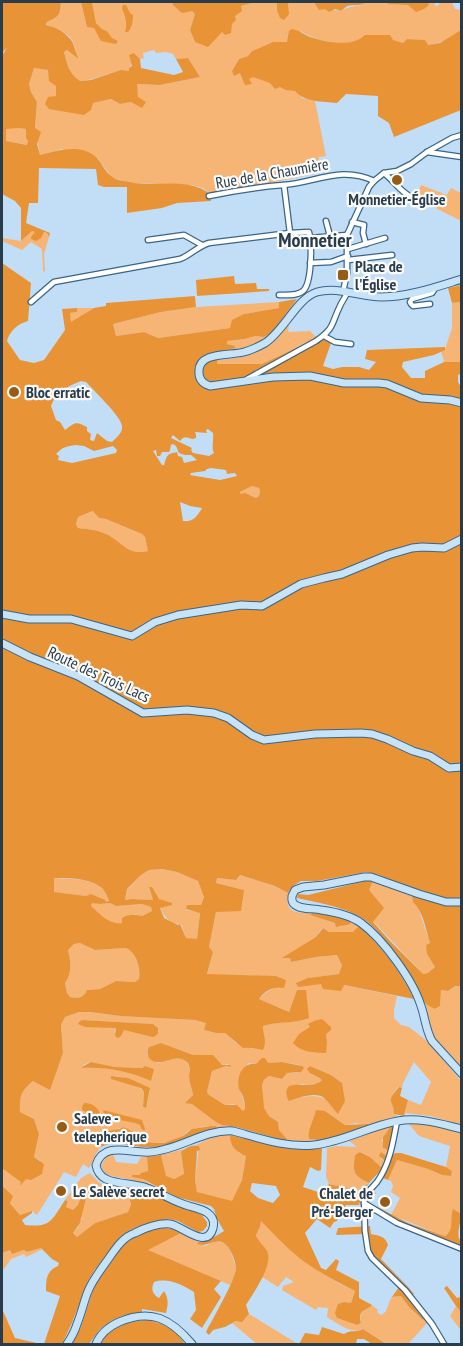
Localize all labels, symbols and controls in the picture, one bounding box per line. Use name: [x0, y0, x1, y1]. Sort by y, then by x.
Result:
street label: Rue de la Chaumière: [214, 153, 330, 193]
marker: Monnetier-Église: [390, 173, 404, 187]
place label: Monnetier-Église: [348, 189, 446, 209]
district label: Monnetier: [278, 227, 352, 253]
place label: Place de l'Église: [355, 256, 403, 294]
marker: Place de l'Église: [336, 268, 350, 282]
place label: Bloc erratic: [26, 382, 90, 402]
marker: Bloc erratic: [7, 385, 21, 399]
street label: Route des Trois Lacs: [45, 642, 153, 706]
place label: Saleve - telepherique: [74, 1108, 147, 1146]
marker: Saleve - telepherique: [55, 1120, 69, 1134]
place label: Le Salève secret: [73, 1181, 165, 1201]
place label: Chalet de Pré-Berger: [311, 1183, 373, 1221]
marker: Le Salève secret: [54, 1184, 68, 1198]
marker: Chalet de Pré-Berger: [378, 1195, 392, 1209]

